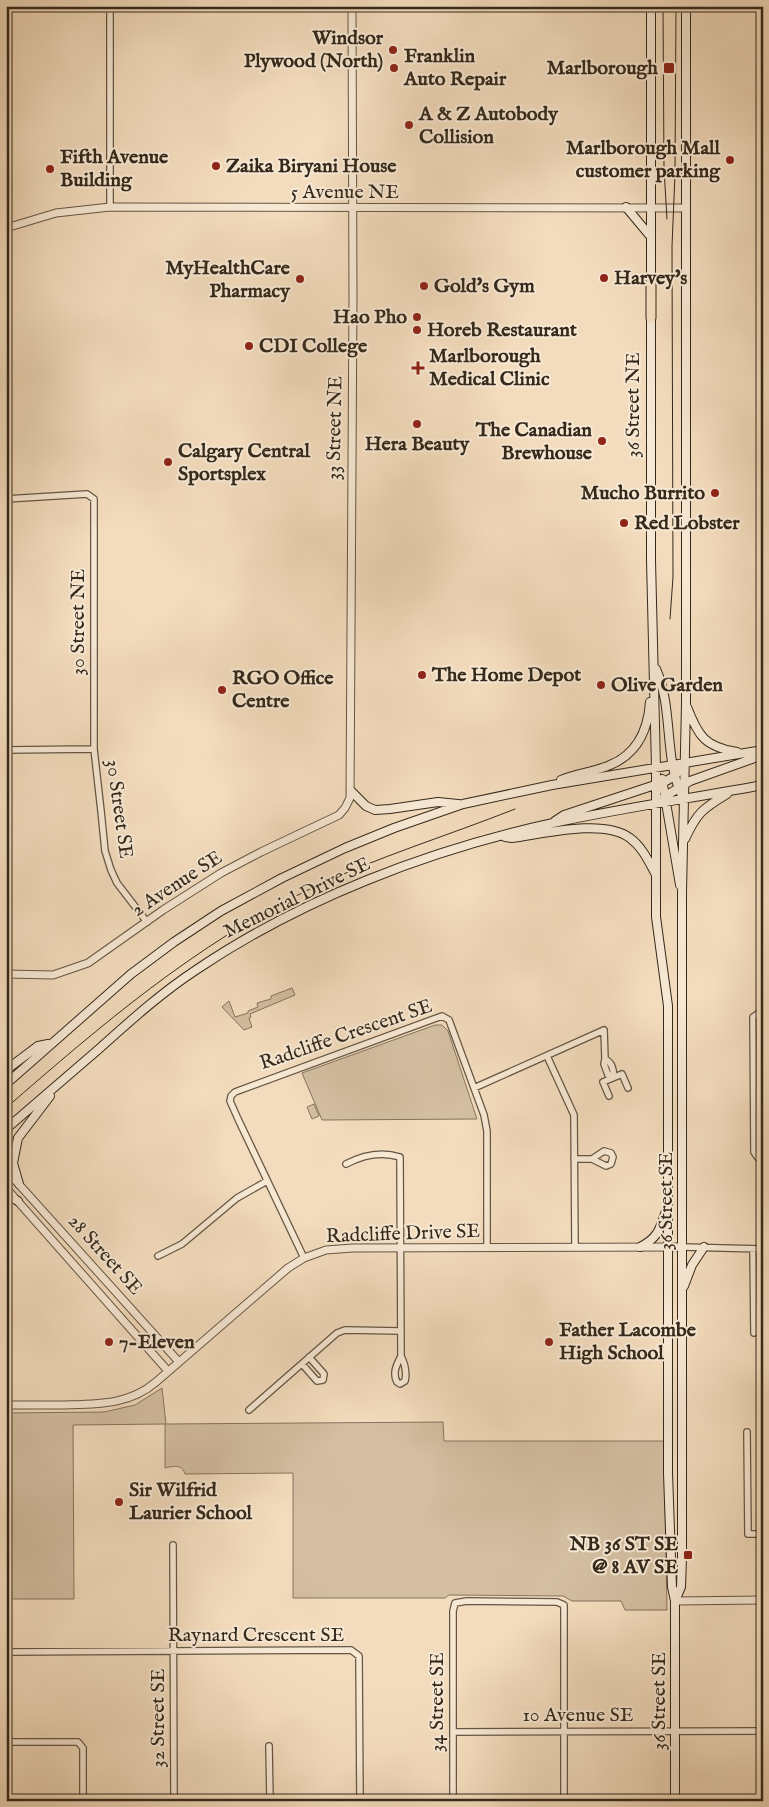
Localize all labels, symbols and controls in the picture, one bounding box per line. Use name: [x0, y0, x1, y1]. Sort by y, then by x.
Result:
place label: Windsor Plywood (North): [244, 26, 384, 74]
marker: Windsor Plywood (North): [387, 44, 399, 56]
place label: Franklin Auto Repair: [403, 44, 507, 92]
place label: Marlborough: [546, 56, 658, 81]
marker: Marlborough: [662, 61, 676, 75]
marker: Franklin Auto Repair: [388, 62, 400, 74]
place label: A & Z Autobody Collision: [418, 102, 559, 150]
marker: A & Z Autobody Collision: [403, 119, 415, 131]
place label: Marlborough Mall customer parking: [566, 136, 721, 184]
place label: Fifth Avenue Building: [60, 145, 169, 193]
place label: Zaika Biryani House: [226, 154, 397, 179]
marker: Marlborough Mall customer parking: [724, 154, 736, 166]
marker: Zaika Biryani House: [210, 160, 222, 172]
marker: Fifth Avenue Building: [44, 163, 56, 175]
street label: 5 Avenue NE: [291, 180, 399, 205]
place label: MyHealthCare Pharmacy: [165, 256, 291, 304]
place label: Harvey's: [614, 266, 687, 291]
marker: Harvey's: [598, 272, 610, 284]
marker: MyHealthCare Pharmacy: [294, 273, 306, 285]
place label: Gold's Gym: [434, 274, 535, 299]
marker: Gold's Gym: [418, 280, 430, 292]
place label: Hao Pho: [333, 305, 407, 330]
marker: Hao Pho: [411, 311, 423, 323]
place label: Horeb Restaurant: [427, 318, 577, 343]
marker: Horeb Restaurant: [411, 324, 423, 336]
place label: CDI College: [259, 334, 368, 359]
marker: CDI College: [243, 340, 255, 352]
place label: Marlborough Medical Clinic: [429, 344, 550, 392]
street label: 36 Street NE: [621, 352, 646, 458]
marker: Marlborough Medical Clinic: [411, 361, 425, 375]
street label: 33 Street NE: [322, 375, 348, 480]
marker: Hera Beauty: [411, 418, 423, 430]
place label: The Canadian Brewhouse: [475, 418, 593, 466]
place label: Hera Beauty: [365, 432, 470, 457]
marker: The Canadian Brewhouse: [596, 435, 608, 447]
place label: Calgary Central Sportsplex: [178, 439, 310, 487]
marker: Calgary Central Sportsplex: [162, 456, 174, 468]
place label: Mucho Burrito: [581, 481, 705, 506]
marker: Mucho Burrito: [709, 487, 721, 499]
place label: Red Lobster: [634, 511, 740, 536]
marker: Red Lobster: [618, 517, 630, 529]
street label: 30 Street NE: [66, 568, 91, 675]
place label: The Home Depot: [431, 663, 581, 688]
place label: RGO Office Centre: [232, 666, 334, 714]
marker: The Home Depot: [416, 669, 428, 681]
place label: Olive Garden: [611, 673, 723, 698]
marker: Olive Garden: [595, 679, 607, 691]
marker: RGO Office Centre: [216, 684, 228, 696]
street label: 30 Street SE: [100, 758, 138, 860]
street label: 2 Avenue SE: [127, 845, 227, 923]
street label: Memorial Drive SE: [220, 852, 375, 944]
street label: Radcliffe Crescent SE: [256, 994, 436, 1076]
street label: 36 Street SE: [654, 1152, 679, 1250]
street label: 28 Street SE: [62, 1210, 148, 1301]
street label: Radcliffe Drive SE: [325, 1219, 481, 1249]
place label: Father Lacombe High School: [559, 1318, 697, 1366]
place label: 7-Eleven: [119, 1330, 195, 1355]
marker: 7-Eleven: [103, 1336, 115, 1348]
marker: Father Lacombe High School: [543, 1336, 555, 1348]
place label: Sir Wilfrid Laurier School: [129, 1478, 253, 1526]
marker: Sir Wilfrid Laurier School: [113, 1496, 125, 1508]
place label: NB 36 ST SE @ 8 AV SE: [569, 1532, 678, 1580]
marker: NB 36 ST SE @ 8 AV SE: [682, 1549, 694, 1561]
street label: Raynard Crescent SE: [168, 1623, 344, 1648]
street label: 34 Street SE: [425, 1652, 450, 1752]
street label: 36 Street SE: [647, 1652, 672, 1750]
street label: 32 Street SE: [146, 1668, 171, 1768]
street label: 10 Avenue SE: [522, 1703, 634, 1728]

